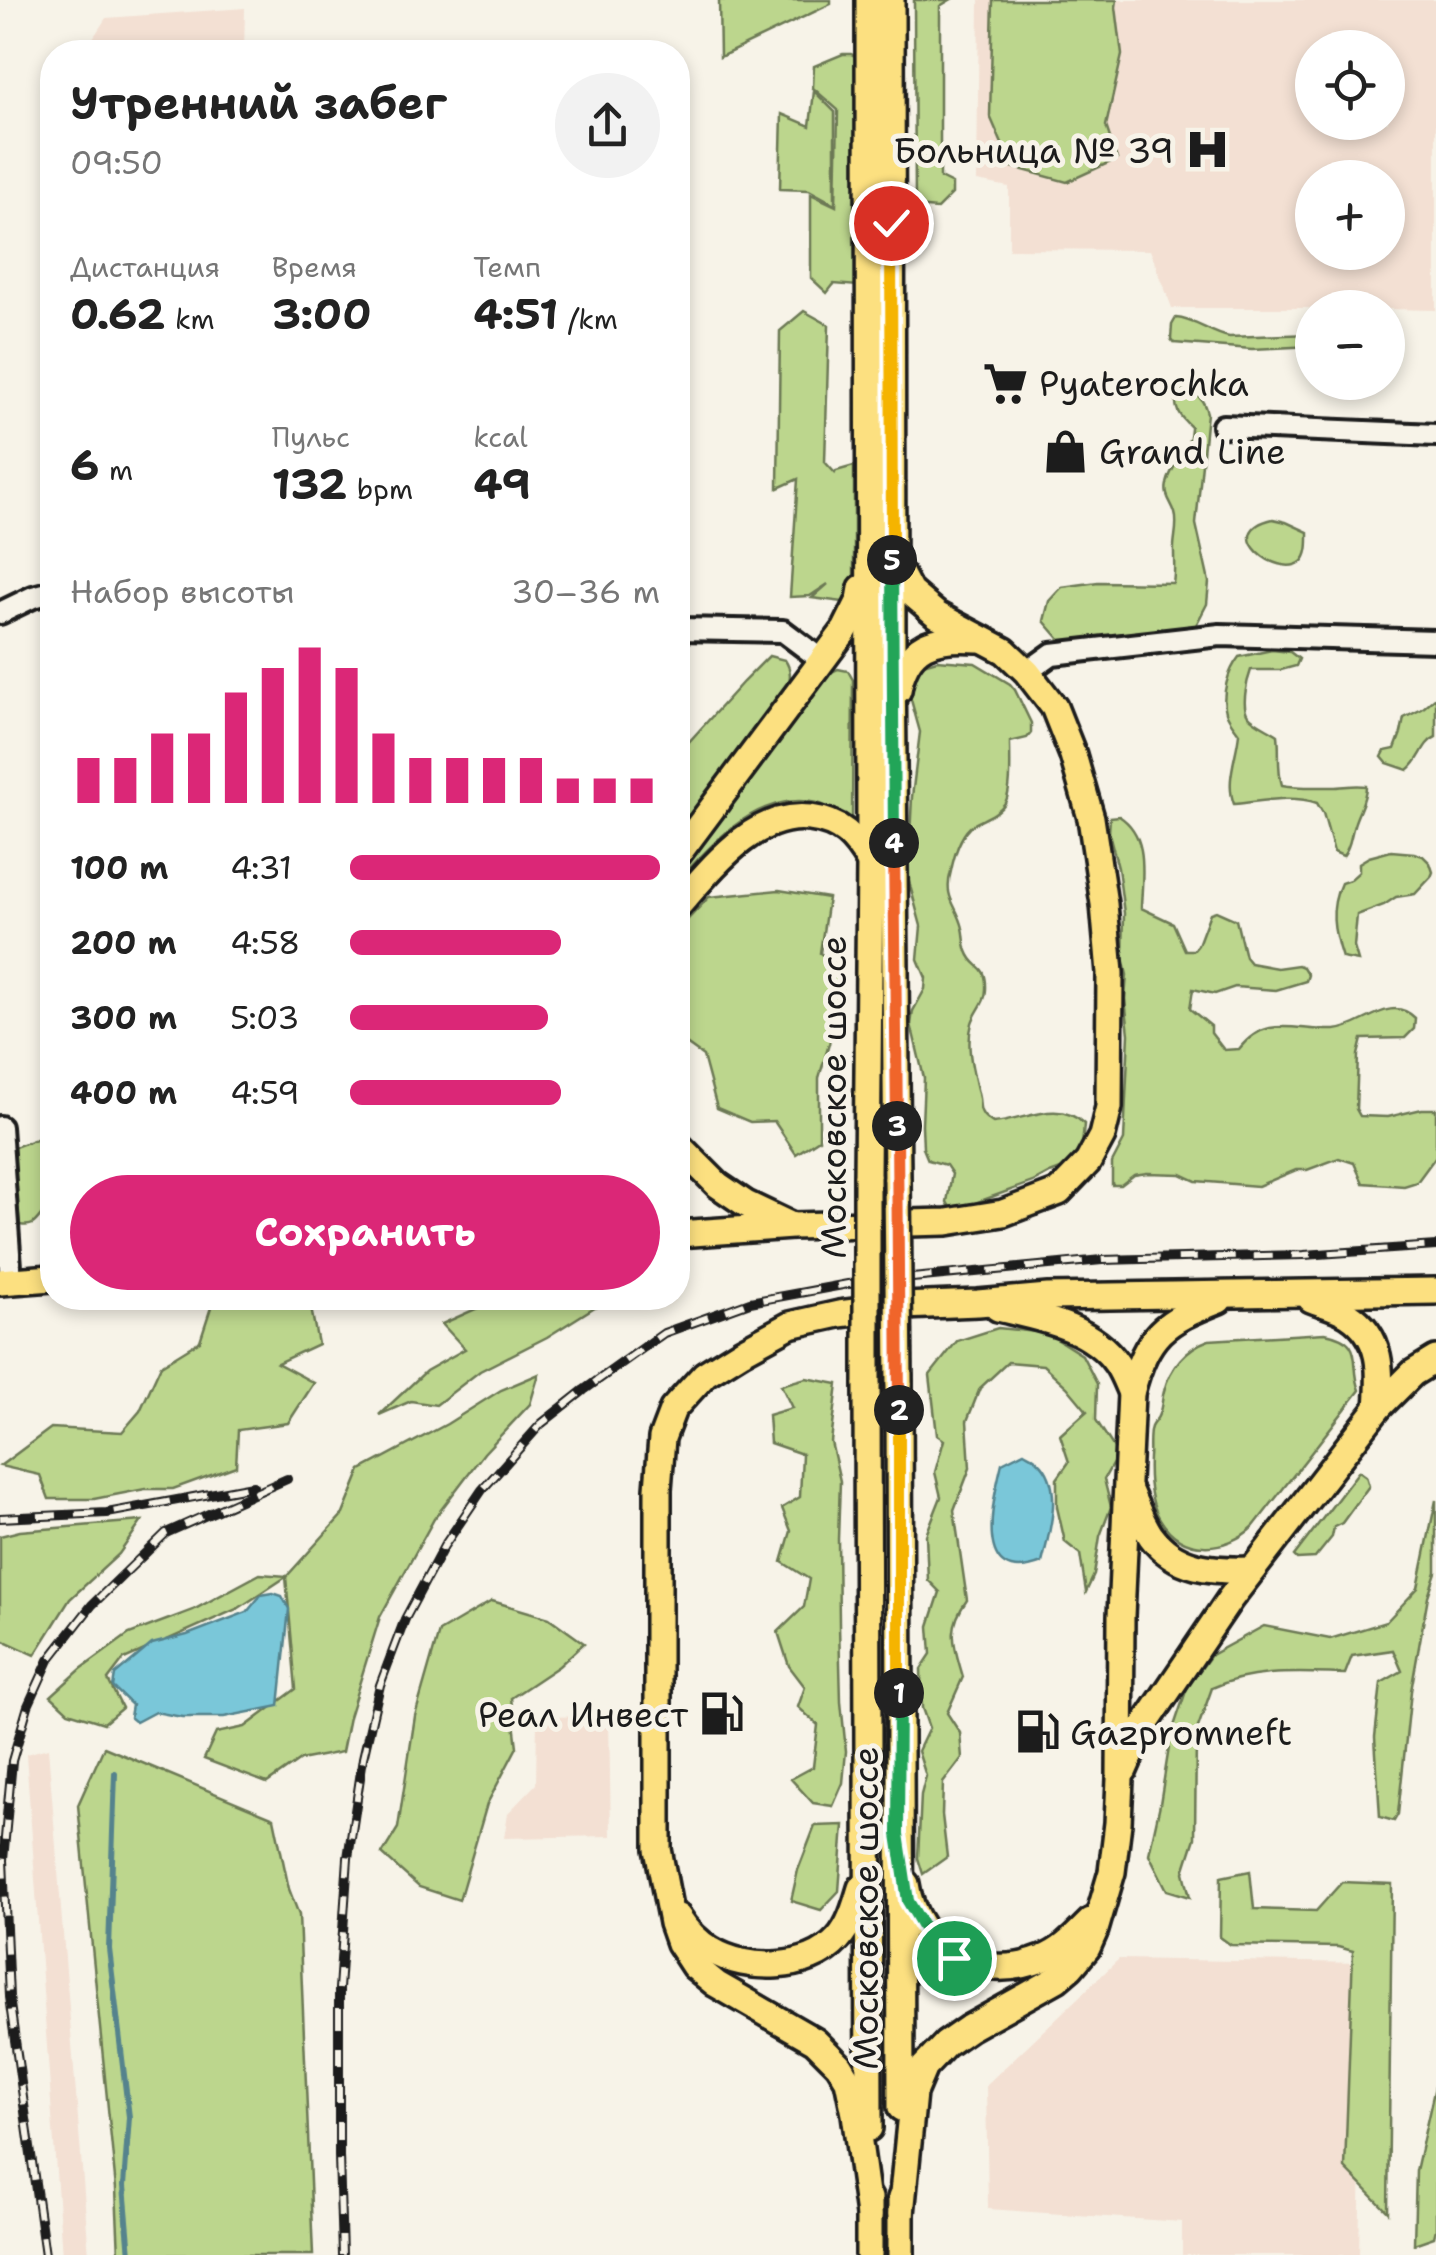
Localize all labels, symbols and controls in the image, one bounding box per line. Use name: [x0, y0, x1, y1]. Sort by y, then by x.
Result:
map controls: [1295, 30, 1405, 400]
button: locate: [1295, 30, 1405, 140]
text: Утренний забег: [70, 73, 447, 133]
button: share: [555, 73, 660, 178]
hospital icon: Больница № 39: [1183, 126, 1231, 174]
place label: Больница № 39: [893, 127, 1174, 174]
text: 09:50: [70, 141, 163, 184]
button: +: [1295, 160, 1405, 270]
pin: [849, 181, 934, 266]
icon: check: [864, 196, 919, 251]
text: Дистанция: [70, 248, 220, 286]
text: Время: [272, 248, 357, 286]
text: Темп: [473, 248, 541, 286]
text: 0.62: [70, 286, 166, 342]
text: 3:00: [272, 286, 372, 342]
text: 4:51: [473, 286, 558, 342]
button: −: [1295, 290, 1405, 400]
text: km: [166, 300, 215, 338]
text: /km: [558, 300, 618, 338]
supermarket icon: Pyaterochka: [982, 359, 1030, 407]
place label: Pyaterochka: [1039, 360, 1249, 407]
text: Пульс: [272, 418, 350, 456]
text: kcal: [473, 418, 528, 456]
shop icon: Grand Line: [1042, 427, 1090, 475]
place label: Grand Line: [1099, 428, 1286, 475]
text: 6: [70, 437, 99, 493]
text: m: [99, 451, 133, 489]
text: 132: [272, 456, 347, 512]
text: 49: [473, 456, 531, 512]
text: bpm: [347, 470, 413, 508]
pin: 5: [867, 535, 917, 585]
text: 5: [883, 541, 901, 579]
text: Набор высоты: [70, 570, 295, 613]
text: 30–36 m: [511, 570, 660, 613]
pin: 4: [869, 818, 919, 868]
text: 4: [884, 824, 904, 862]
text: 100 m: [70, 846, 169, 889]
text: 4:31: [230, 846, 292, 889]
text: 200 m: [70, 921, 177, 964]
text: 4:58: [230, 921, 300, 964]
street label: Московское шоссе: [810, 935, 857, 1259]
text: 300 m: [70, 996, 177, 1039]
text: 5:03: [230, 996, 299, 1039]
text: 400 m: [70, 1071, 177, 1114]
text: 4:59: [230, 1071, 300, 1114]
pin: 3: [872, 1101, 922, 1151]
text: 3: [887, 1107, 907, 1145]
button: Сохранить: [70, 1175, 660, 1290]
pin: 2: [874, 1385, 924, 1435]
text: 2: [889, 1391, 909, 1429]
pin: 1: [874, 1668, 924, 1718]
text: 1: [893, 1674, 905, 1712]
fuel station icon: Реал Инвест: [697, 1690, 745, 1738]
place label: Реал Инвест: [478, 1691, 688, 1738]
fuel station icon: Gazpromneft: [1013, 1708, 1061, 1756]
place label: Gazpromneft: [1070, 1709, 1292, 1756]
street label: Московское шоссе: [842, 1746, 889, 2070]
pin: [912, 1916, 997, 2001]
icon: arrive: [927, 1931, 982, 1986]

